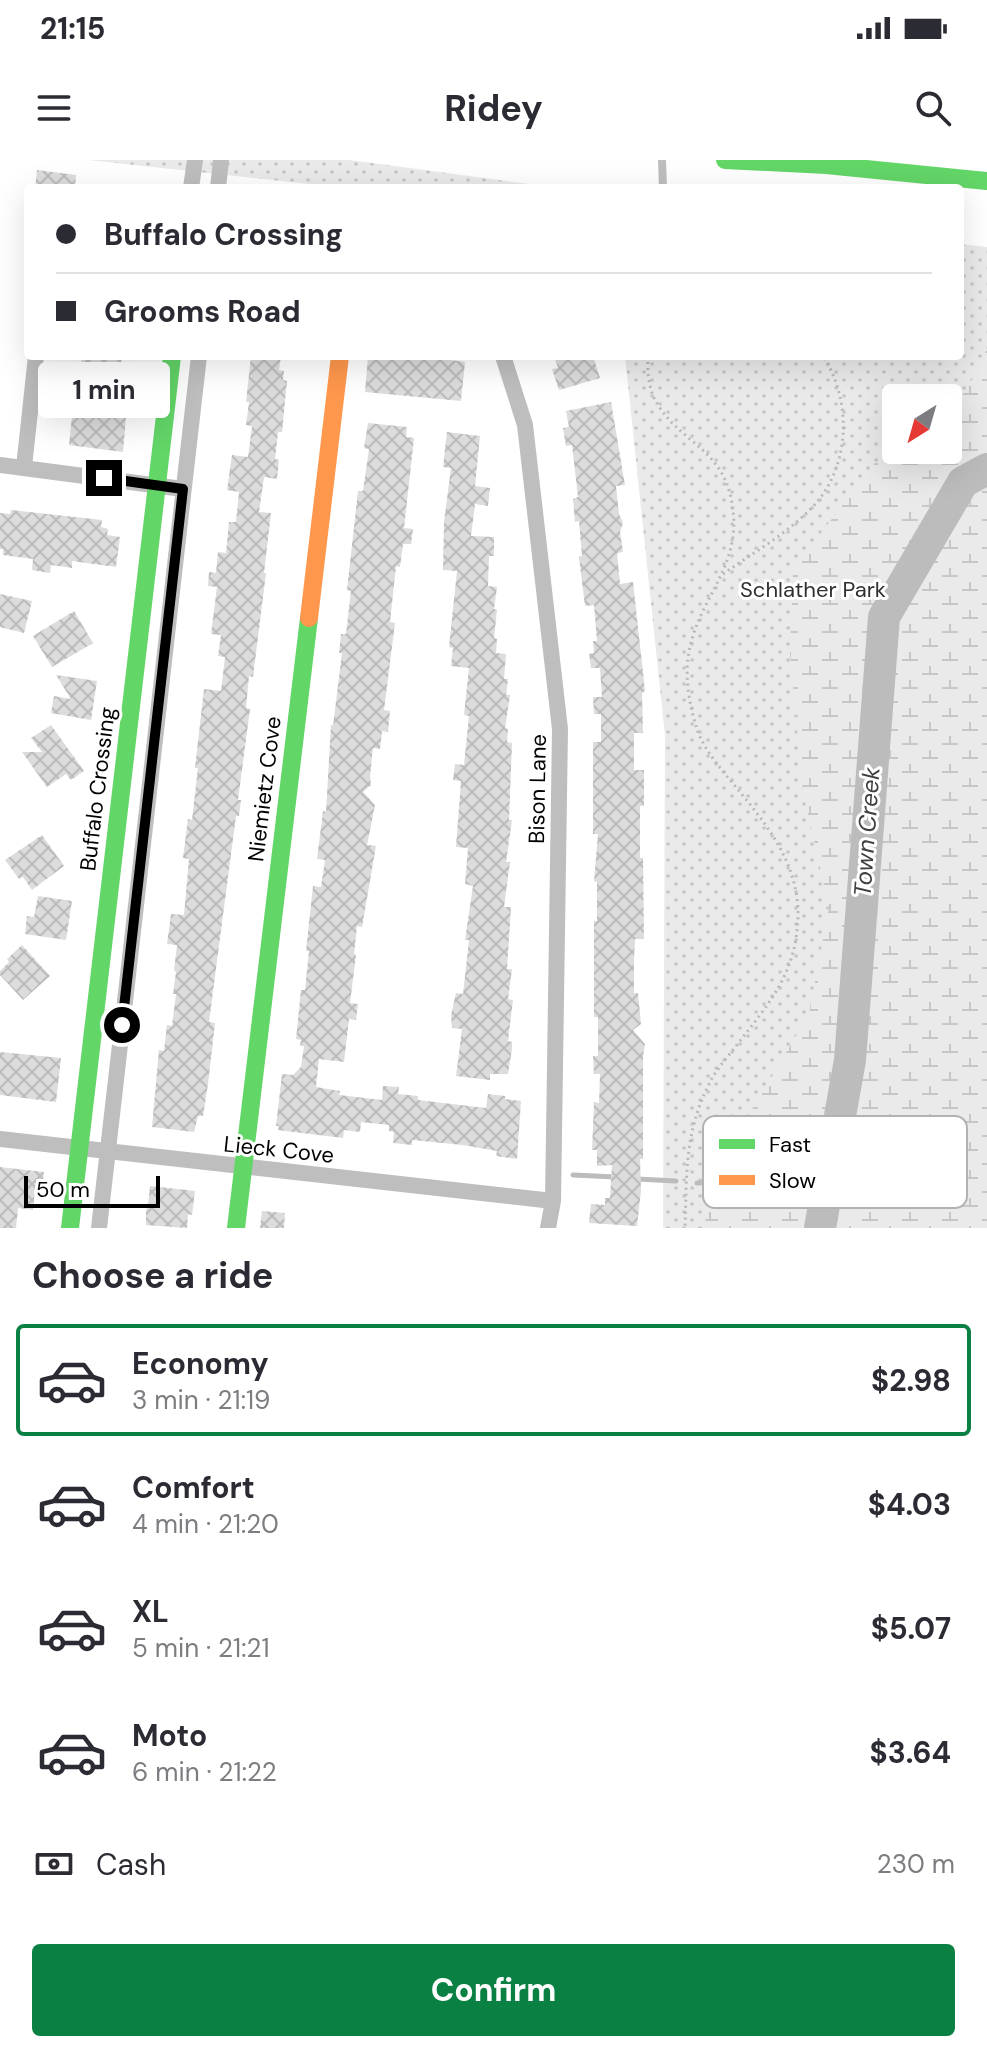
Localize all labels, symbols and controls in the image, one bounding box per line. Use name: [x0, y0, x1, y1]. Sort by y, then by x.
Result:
text: 21:15: [40, 9, 105, 48]
text: Ridey: [444, 85, 543, 132]
icon: menu: [32, 86, 76, 130]
icon: search: [911, 86, 955, 130]
text: Buffalo Crossing: [104, 215, 343, 254]
text: Grooms Road: [104, 292, 301, 331]
callout: 1 min: [38, 362, 170, 418]
text: 1 min: [72, 373, 136, 407]
north arrow: [882, 384, 962, 464]
map controls: [882, 384, 962, 464]
route end: [86, 460, 122, 496]
park label: Schlather Park: [740, 575, 886, 604]
street label: Buffalo Crossing: [73, 705, 122, 873]
street label: Niemietz Cove: [241, 715, 288, 863]
street label: Bison Lane: [522, 734, 553, 844]
water label: Town Creek: [847, 765, 887, 898]
route start: [104, 1007, 140, 1043]
legend: [703, 1116, 967, 1208]
street label: Lieck Cove: [222, 1129, 336, 1170]
text: Fast: [769, 1130, 811, 1159]
text: Slow: [769, 1166, 816, 1195]
scale bar: [24, 1172, 160, 1208]
text: 50 m: [36, 1175, 90, 1204]
text: Choose a ride: [32, 1252, 273, 1299]
icon: car: [36, 1344, 108, 1416]
text: Economy: [132, 1344, 269, 1383]
text: $2.98: [871, 1361, 951, 1400]
text: 3 min · 21:19: [132, 1383, 270, 1417]
icon: car: [36, 1468, 108, 1540]
text: Comfort: [132, 1468, 255, 1507]
text: $4.03: [868, 1485, 951, 1524]
text: 4 min · 21:20: [132, 1507, 279, 1541]
icon: car: [36, 1592, 108, 1664]
text: XL: [132, 1592, 169, 1631]
text: $5.07: [871, 1609, 951, 1648]
text: 5 min · 21:21: [132, 1631, 270, 1665]
icon: car: [36, 1716, 108, 1788]
text: Moto: [132, 1716, 207, 1755]
text: $3.64: [870, 1733, 951, 1772]
text: 6 min · 21:22: [132, 1755, 277, 1789]
icon: cash: [32, 1842, 76, 1886]
text: Cash: [96, 1845, 166, 1884]
text: 230 m: [877, 1847, 955, 1881]
button: Confirm: [32, 1944, 955, 2036]

